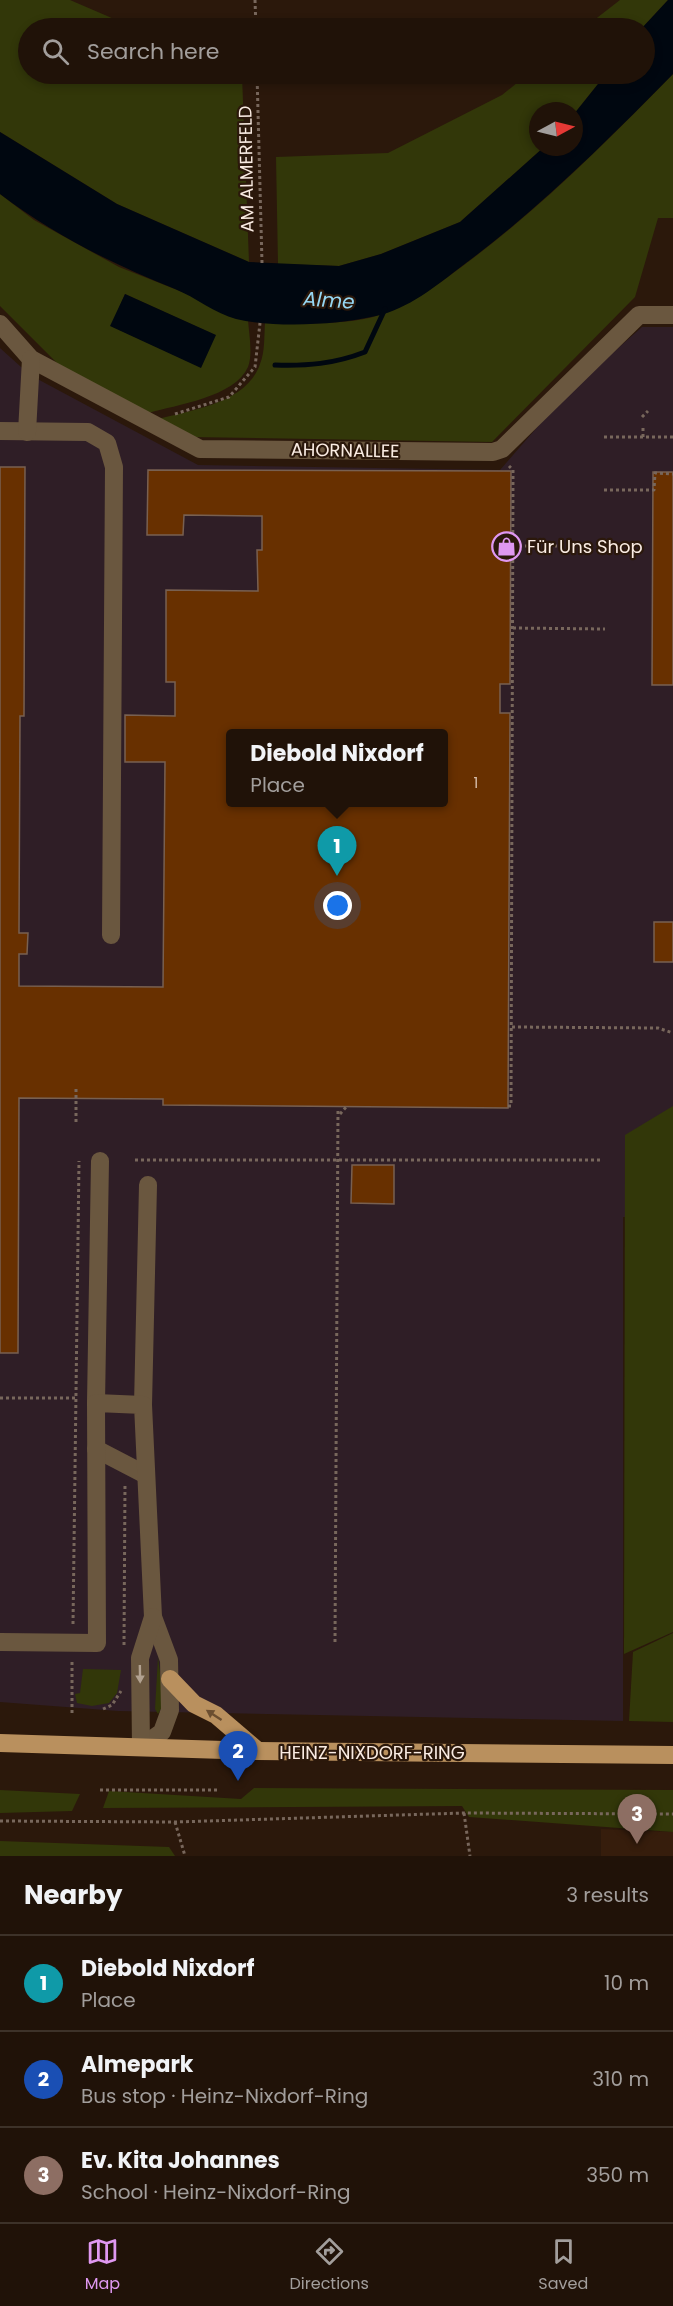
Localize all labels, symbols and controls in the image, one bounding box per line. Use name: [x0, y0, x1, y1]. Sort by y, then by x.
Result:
search box: [18, 18, 655, 84]
icon: search: [39, 35, 72, 68]
text: Search here: [87, 36, 220, 67]
north arrow: [529, 102, 583, 156]
street label: AM ALMERFELD: [232, 105, 260, 233]
water label: Alme: [301, 284, 356, 316]
street label: AHORNALLEE: [291, 437, 399, 463]
shop icon: Für Uns Shop: [490, 530, 522, 562]
place label: Für Uns Shop: [527, 534, 643, 559]
popup: [226, 729, 448, 807]
text: Diebold Nixdorf: [250, 738, 424, 769]
text: Place: [250, 771, 305, 799]
house number: 1: [474, 772, 478, 793]
pin: 1: [318, 826, 356, 876]
your location: [323, 891, 352, 920]
one-way arrow: [135, 1664, 145, 1683]
one-way arrow: [206, 1710, 222, 1721]
pin: 2: [218, 1732, 258, 1781]
street label: HEINZ-NIXDORF-RING: [279, 1740, 465, 1765]
pin: 3: [618, 1794, 656, 1844]
text: Nearby: [24, 1877, 122, 1913]
text: 3 results: [566, 1881, 649, 1909]
text: Diebold Nixdorf: [81, 1953, 254, 1984]
text: 1: [40, 1969, 47, 1997]
text: 10 m: [604, 1969, 649, 1997]
text: Place: [81, 1986, 136, 2014]
text: Almepark: [81, 2049, 193, 2080]
text: 2: [38, 2065, 49, 2093]
text: 310 m: [592, 2065, 649, 2093]
text: Bus stop · Heinz-Nixdorf-Ring: [81, 2082, 368, 2110]
text: Ev. Kita Johannes: [81, 2145, 280, 2176]
text: 3: [37, 2161, 50, 2189]
text: 350 m: [586, 2161, 649, 2189]
text: School · Heinz-Nixdorf-Ring: [81, 2178, 351, 2206]
tab: Map: [85, 2235, 120, 2296]
tab: Directions: [290, 2235, 369, 2296]
tab: Saved: [538, 2235, 588, 2296]

